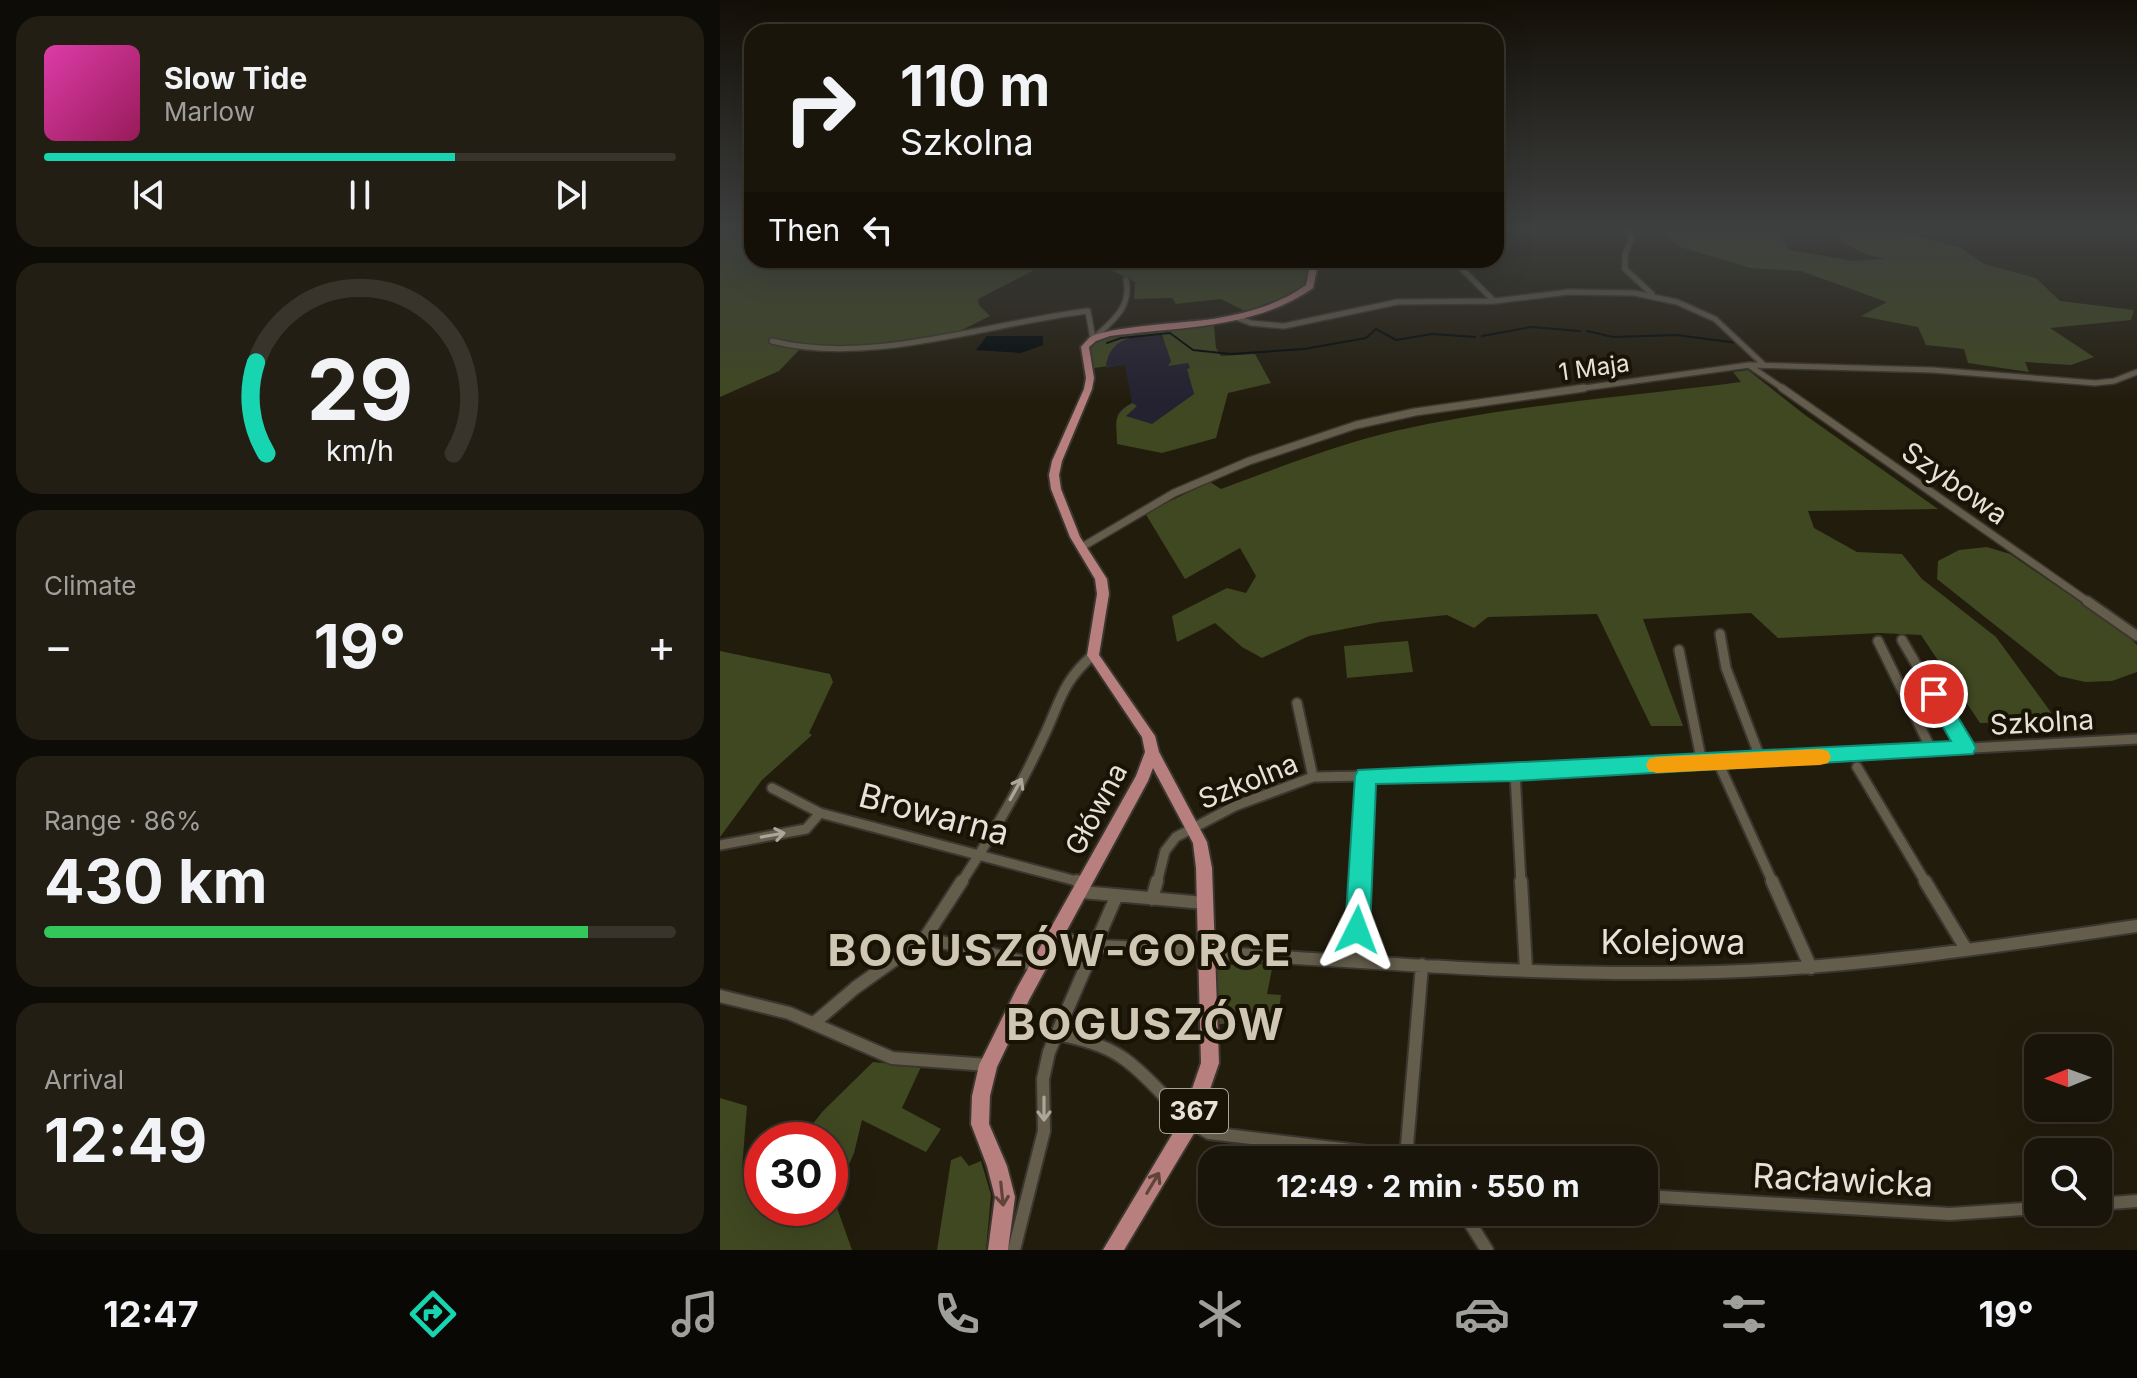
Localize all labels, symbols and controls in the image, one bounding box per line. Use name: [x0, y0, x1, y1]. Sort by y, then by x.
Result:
text: 110 m: [900, 52, 1050, 120]
icon: right: [768, 56, 872, 160]
text: Slow Tide: [164, 60, 307, 96]
text: Marlow: [164, 96, 255, 127]
text: Szkolna: [900, 120, 1034, 164]
icon: previous: [127, 173, 171, 217]
icon: pause: [338, 173, 382, 217]
icon: next: [549, 173, 593, 217]
icon: left: [856, 208, 900, 252]
text: Then: [768, 212, 840, 248]
text: 29: [307, 339, 413, 440]
street label: 1 Maja: [1557, 348, 1631, 387]
text: km/h: [326, 433, 394, 468]
street label: Szybowa: [1896, 434, 2014, 532]
text: Climate: [44, 570, 136, 601]
text: 19°: [314, 610, 406, 682]
text: −: [44, 619, 73, 673]
text: +: [647, 619, 676, 673]
pin: [1900, 660, 1968, 728]
icon: arrive: [1912, 672, 1956, 716]
street label: Szkolna: [1989, 702, 2095, 742]
street label: Szkolna: [1193, 746, 1303, 816]
street label: Główna: [1058, 757, 1134, 861]
street label: Browarna: [855, 774, 1014, 853]
one-way arrow: [1008, 778, 1024, 801]
text: Range · 86%: [44, 805, 202, 836]
one-way arrow: [760, 826, 786, 841]
text: 430 km: [44, 845, 268, 917]
position arrow: [1315, 888, 1399, 972]
street label: Kolejowa: [1601, 921, 1745, 962]
district label: BOGUSZÓW-GORCE: [827, 923, 1293, 977]
district label: BOGUSZÓW: [1006, 997, 1286, 1051]
north arrow: [2024, 1034, 2112, 1122]
map controls: [2024, 1034, 2112, 1226]
text: Arrival: [44, 1064, 124, 1095]
road number: 367: [1160, 1089, 1228, 1133]
one-way arrow: [1036, 1095, 1052, 1122]
text: 12:49: [44, 1104, 207, 1176]
speed limit sign: 30: [744, 1122, 848, 1226]
button: search: [2024, 1138, 2112, 1226]
street label: Racławicka: [1752, 1154, 1934, 1205]
text: 12:49 · 2 min · 550 m: [1276, 1168, 1580, 1204]
one-way arrow: [1145, 1172, 1161, 1195]
one-way arrow: [995, 1180, 1010, 1207]
icon: directions: [405, 1286, 461, 1342]
icon: music: [667, 1286, 723, 1342]
icon: phone: [929, 1286, 985, 1342]
icon: climate: [1192, 1286, 1248, 1342]
icon: car: [1454, 1286, 1510, 1342]
icon: filters: [1716, 1286, 1772, 1342]
text: 12:47: [103, 1292, 199, 1336]
text: 19°: [1978, 1292, 2034, 1336]

